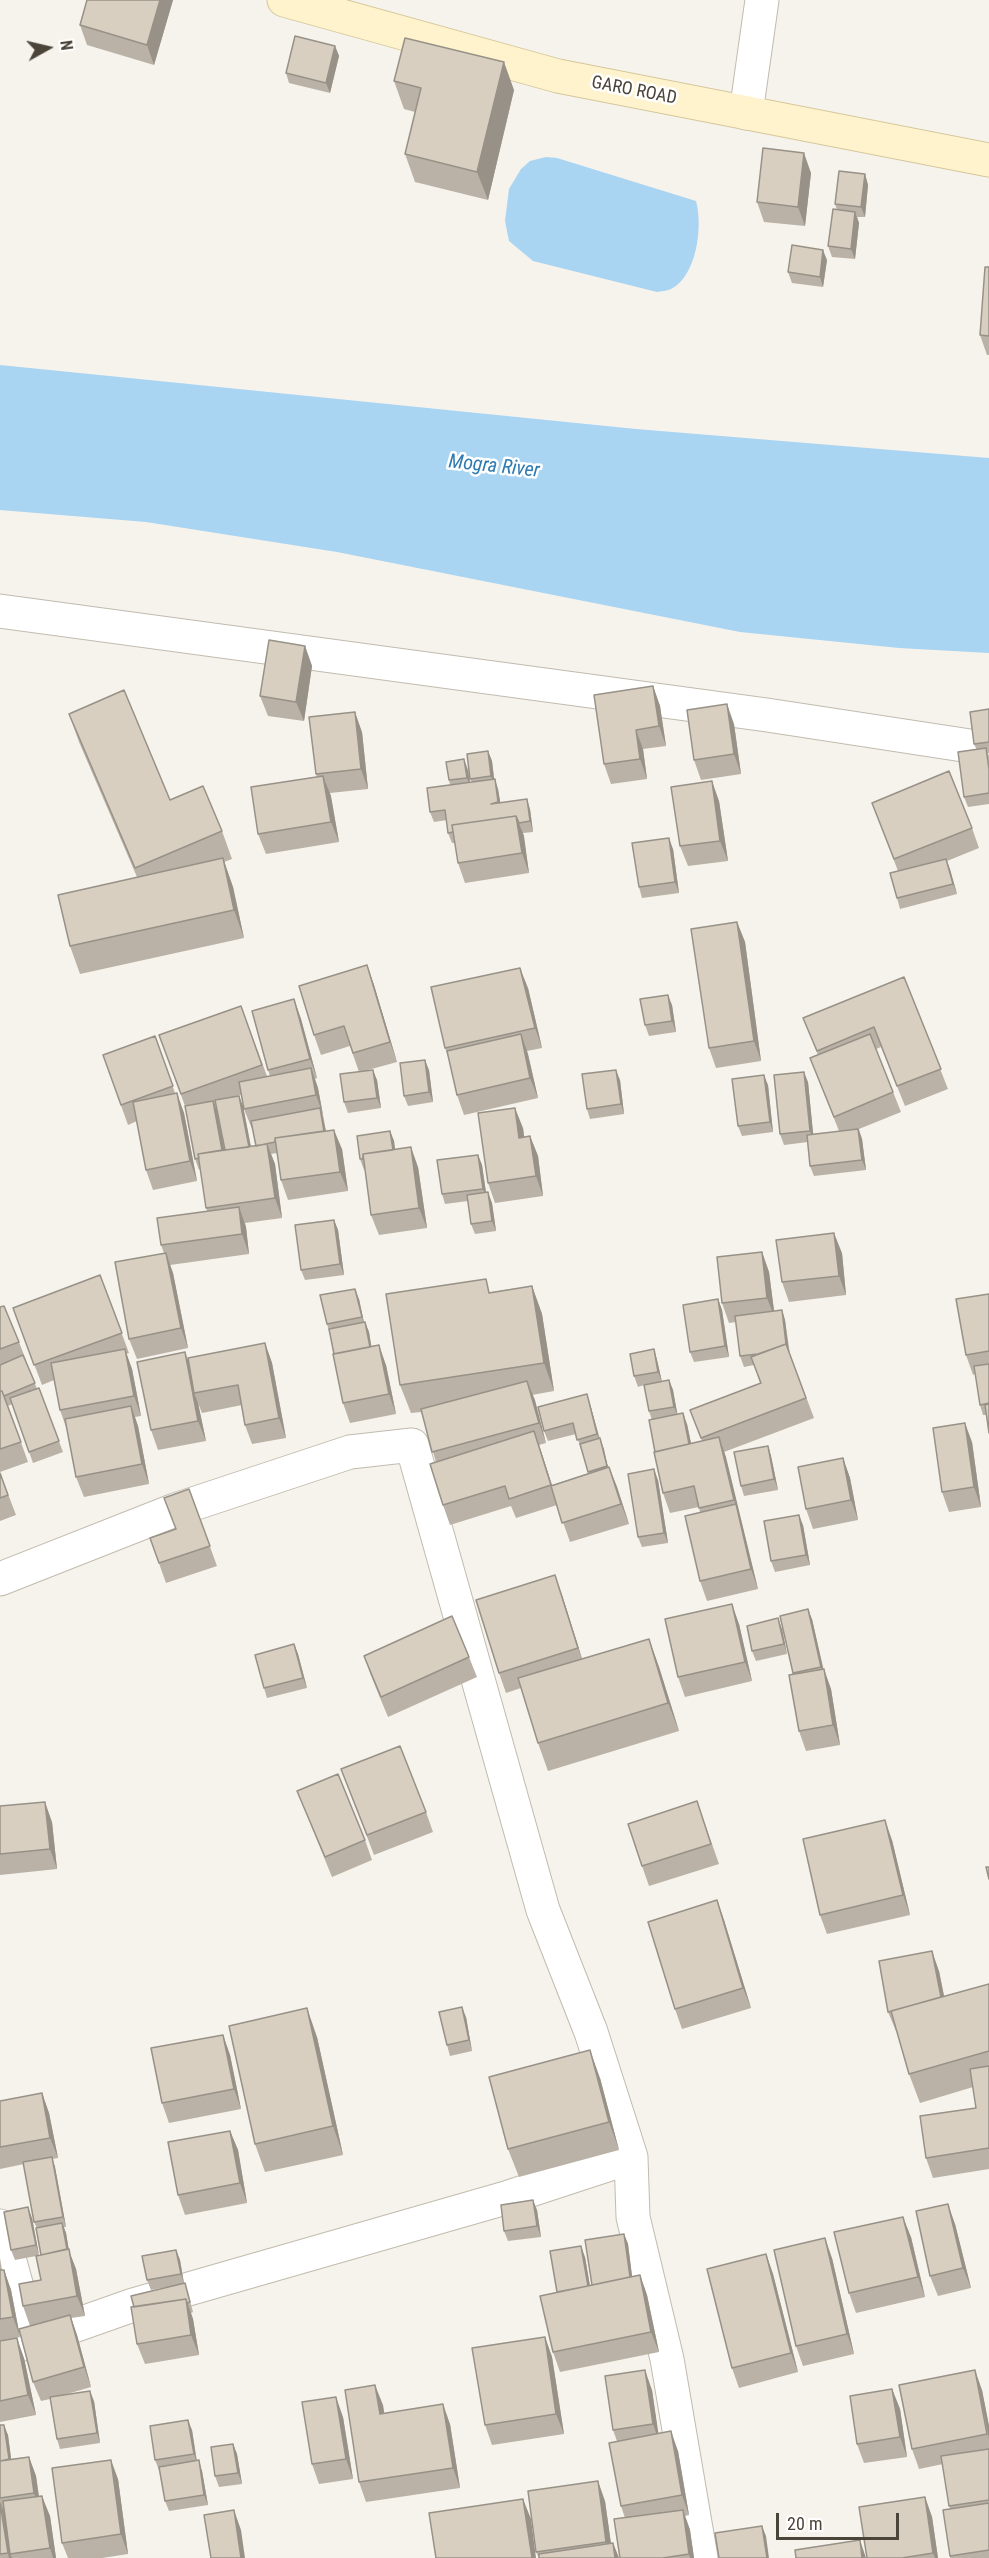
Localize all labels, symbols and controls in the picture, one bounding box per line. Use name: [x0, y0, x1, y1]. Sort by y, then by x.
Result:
north arrow: [18, 18, 78, 78]
text: N: [56, 39, 76, 52]
street label: GARO ROAD: [590, 72, 678, 110]
water label: Mogra River: [447, 450, 541, 484]
scale bar: [779, 2501, 902, 2539]
text: 20 m: [787, 2513, 822, 2534]

